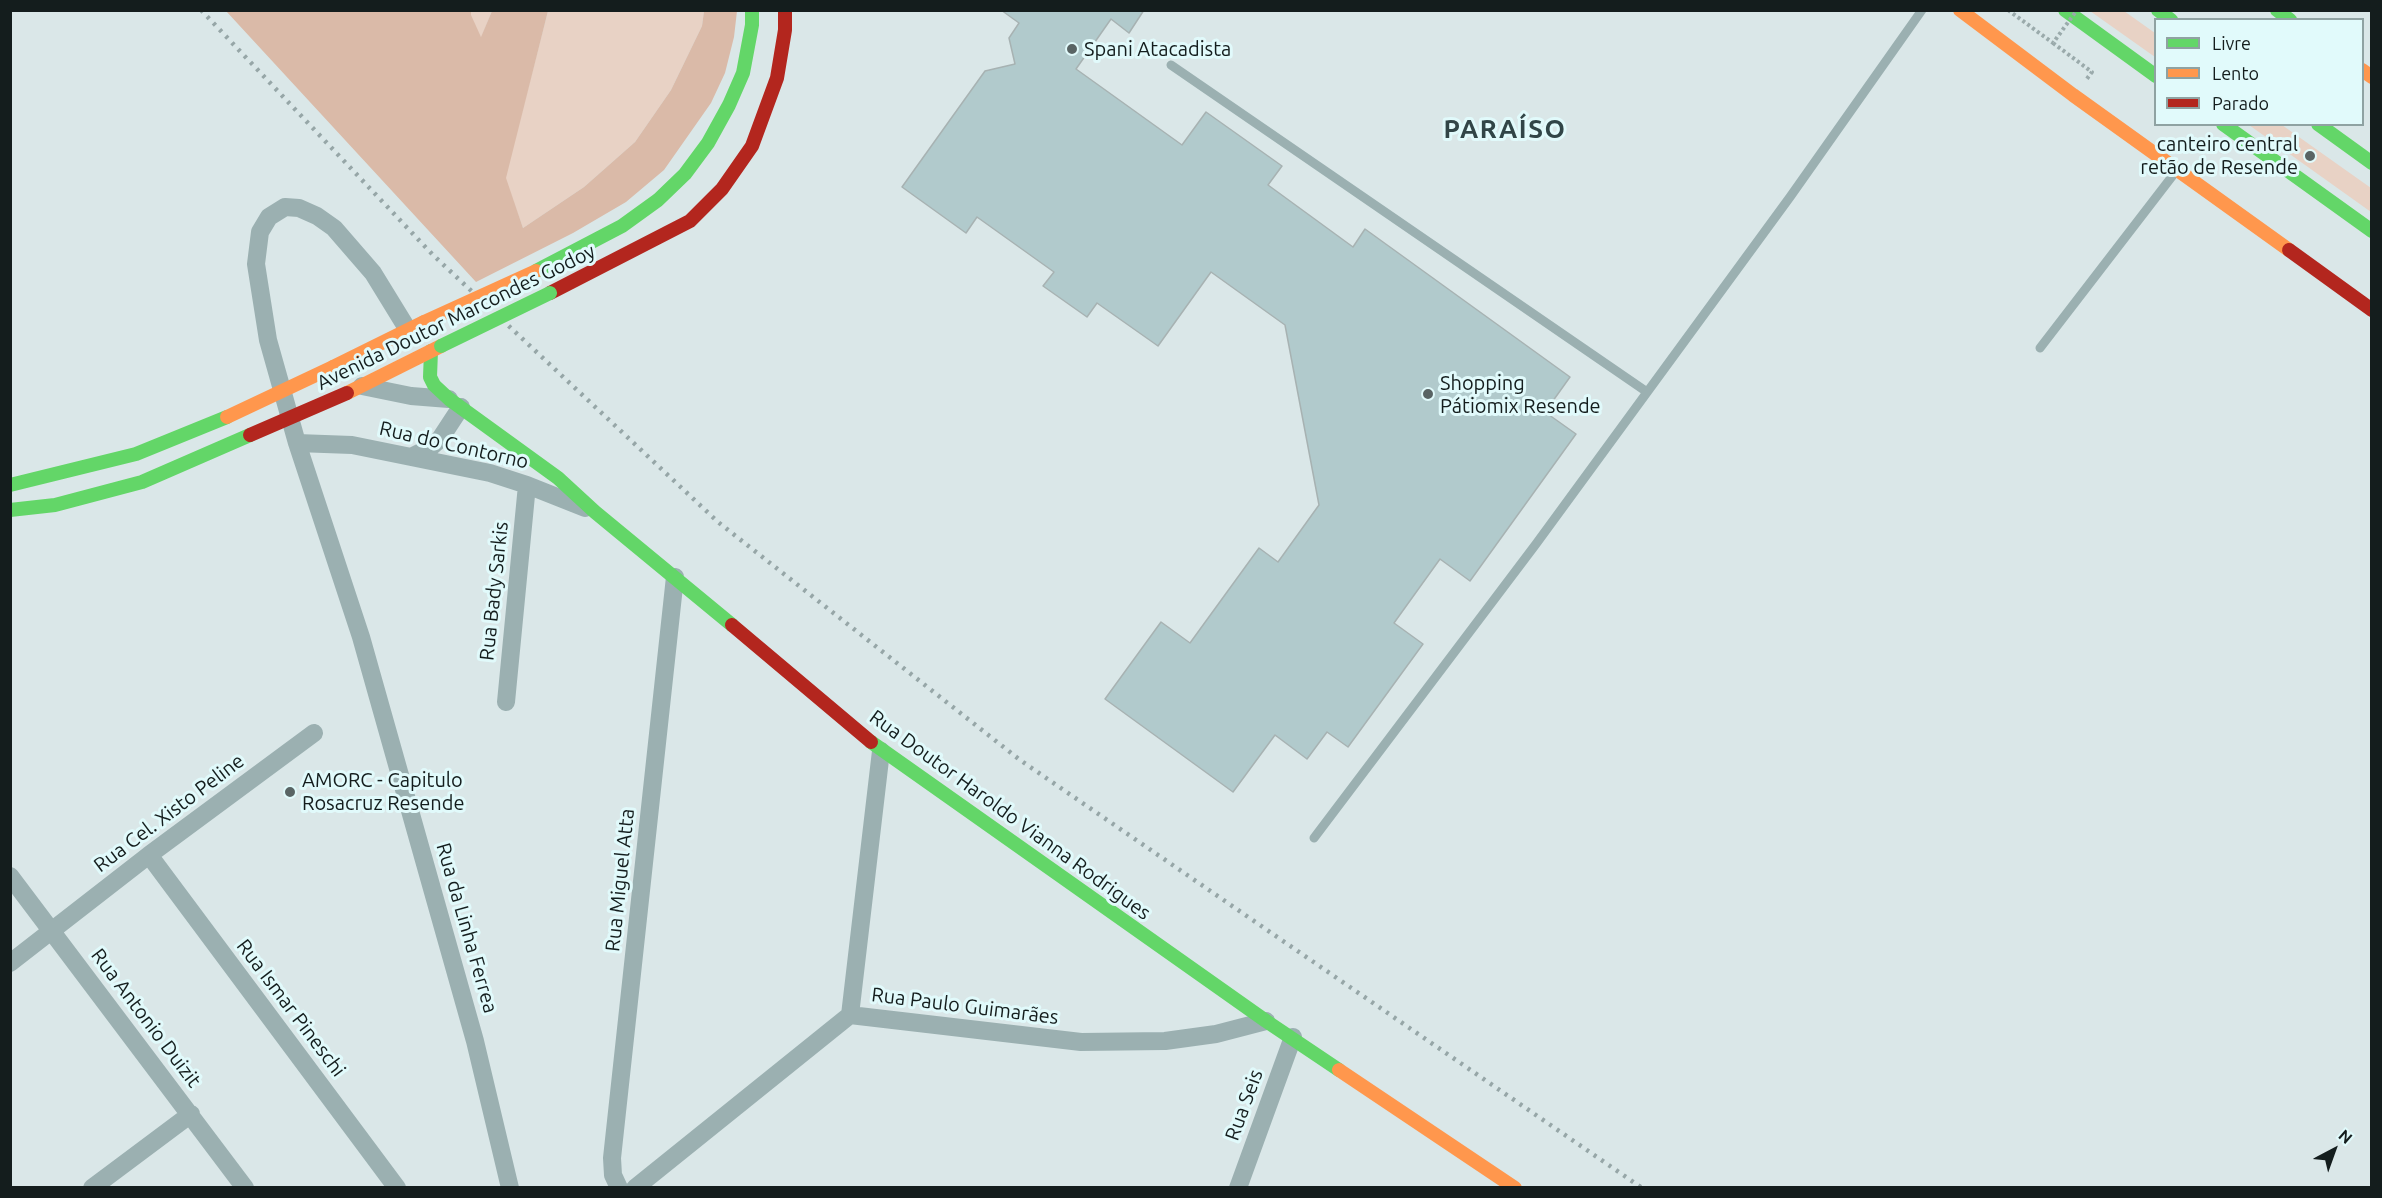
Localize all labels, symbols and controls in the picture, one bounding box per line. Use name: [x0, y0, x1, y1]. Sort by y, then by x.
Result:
legend: [2154, 18, 2364, 126]
text: Livre: [2212, 33, 2251, 53]
place label: Spani Atacadista: [1084, 37, 1231, 61]
marker: Spani Atacadista: [1065, 42, 1079, 56]
text: Lento: [2212, 63, 2259, 83]
text: Parado: [2212, 93, 2269, 113]
district label: PARAÍSO: [1444, 113, 1566, 145]
place label: canteiro central retão de Resende: [2140, 132, 2298, 179]
marker: canteiro central retão de Resende: [2303, 149, 2317, 163]
street label: Avenida Doutor Marcondes Godoy: [313, 239, 599, 395]
place label: Shopping Pátiomix Resende: [1440, 371, 1601, 418]
marker: Shopping Pátiomix Resende: [1421, 387, 1435, 401]
street label: Rua do Contorno: [377, 416, 531, 474]
street label: Rua Bady Sarkis: [475, 520, 513, 662]
street label: Rua Doutor Haroldo Vianna Rodrigues: [865, 705, 1155, 925]
street label: Rua Cel. Xisto Peline: [89, 749, 249, 877]
place label: AMORC - Capitulo Rosacruz Resende: [302, 768, 464, 815]
marker: AMORC - Capitulo Rosacruz Resende: [283, 785, 297, 799]
street label: Rua Miguel Atta: [601, 807, 639, 953]
street label: Rua da Linha Ferrea: [431, 840, 503, 1016]
street label: Rua Ismar Pineschi: [232, 935, 350, 1081]
street label: Rua Antonio Duizit: [86, 944, 206, 1092]
street label: Rua Paulo Guimarães: [870, 983, 1060, 1029]
street label: Rua Seis: [1220, 1066, 1268, 1144]
north arrow: [2304, 1120, 2364, 1180]
text: N: [2335, 1126, 2356, 1147]

